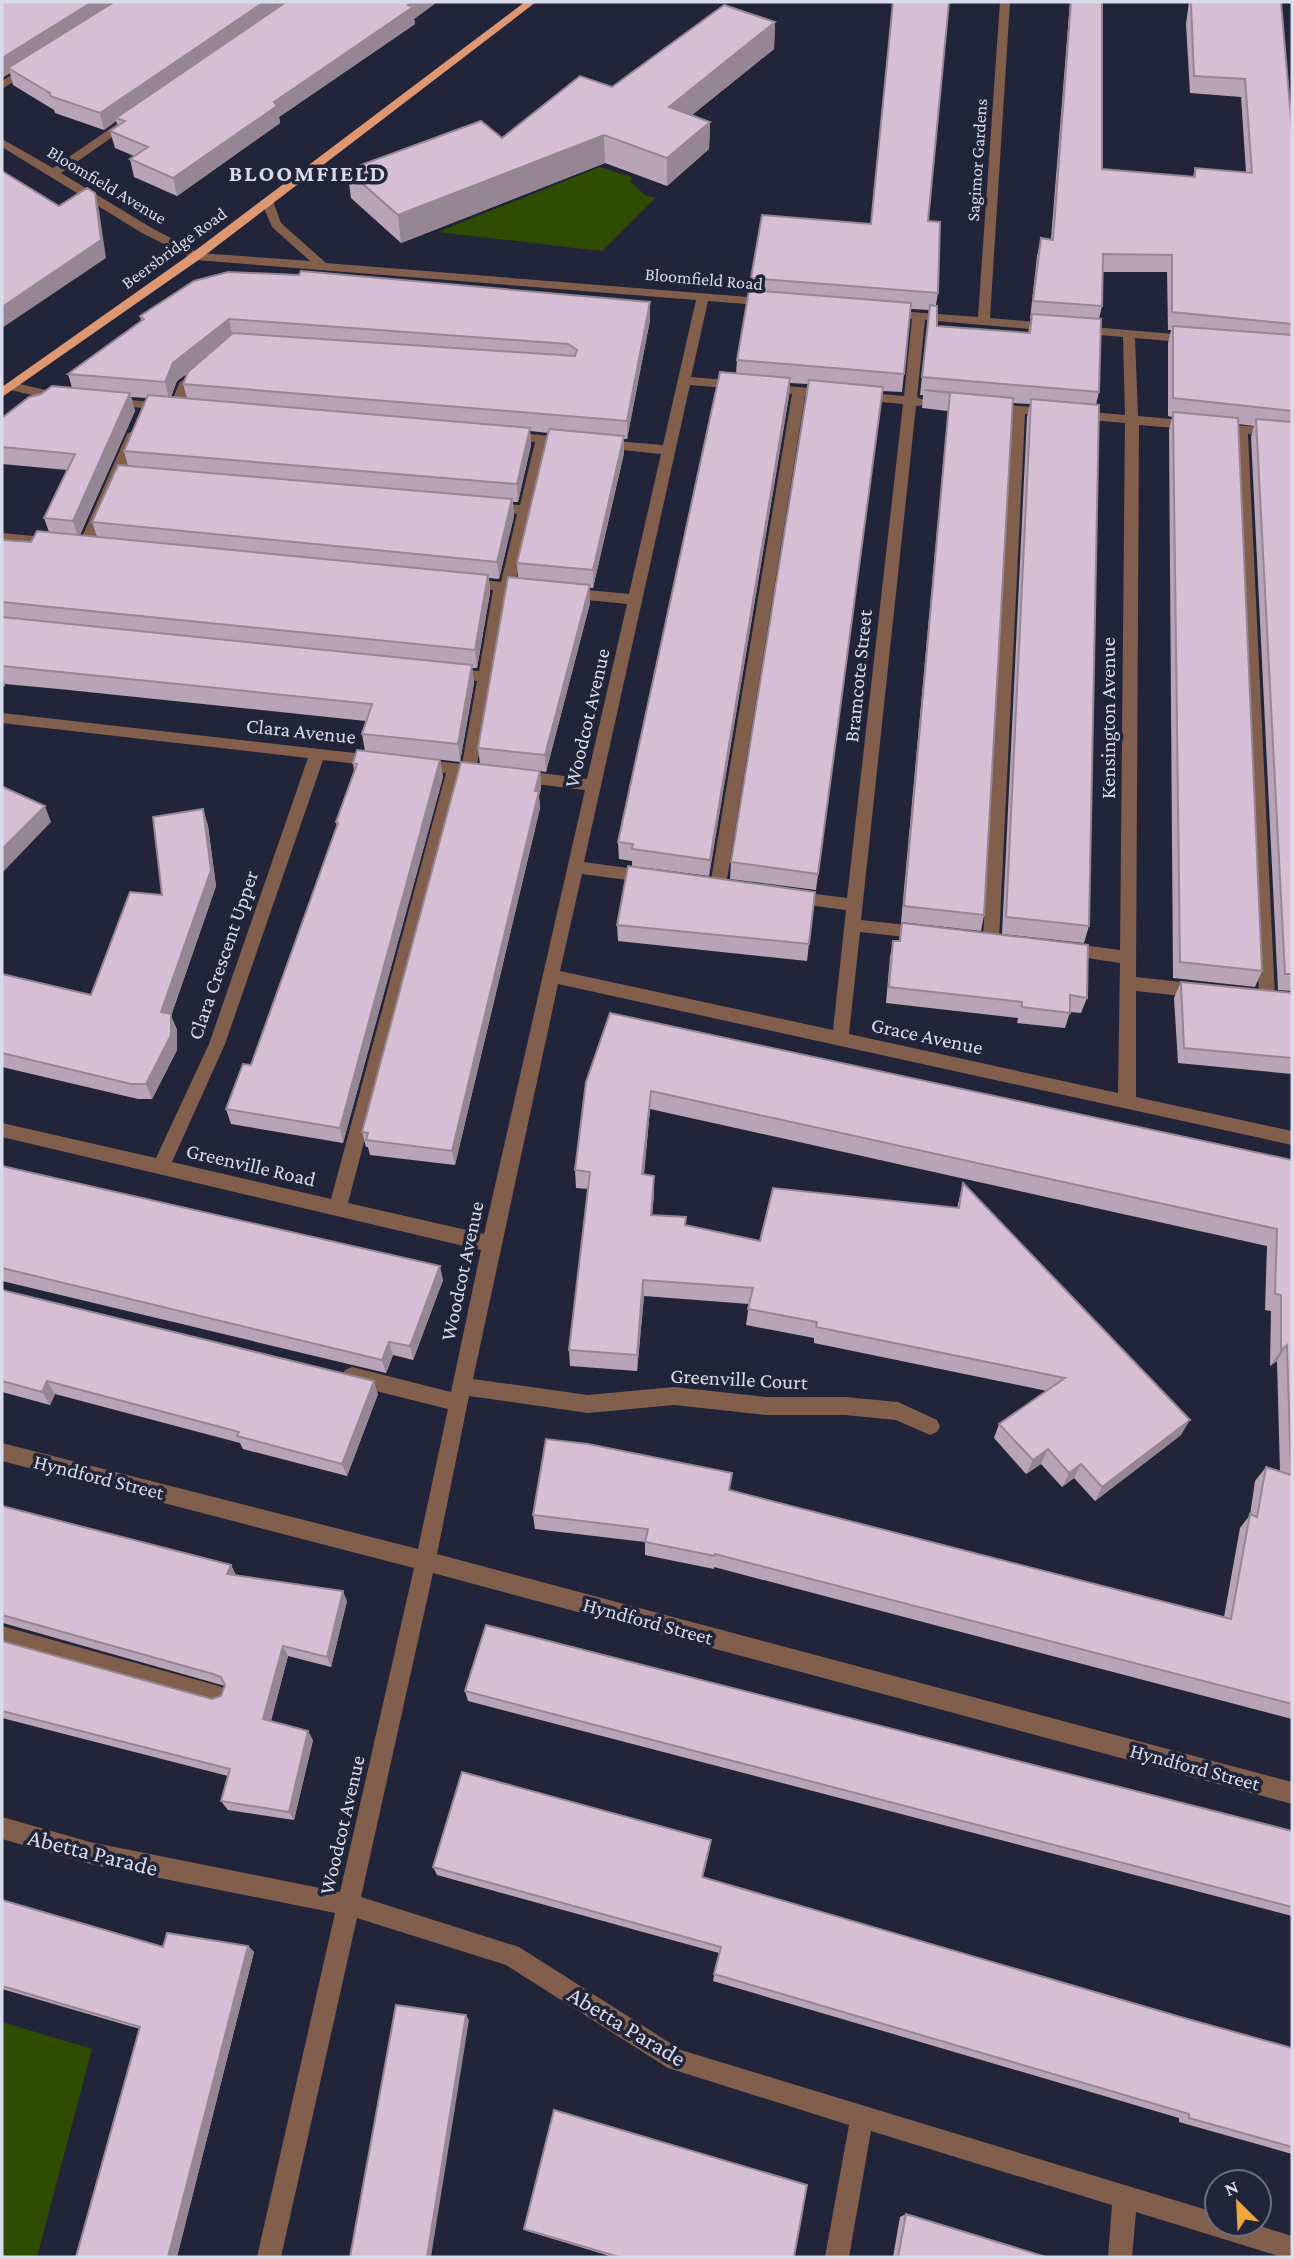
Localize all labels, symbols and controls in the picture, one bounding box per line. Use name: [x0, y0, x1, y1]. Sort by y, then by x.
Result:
street label: Sagimor Gardens: [963, 98, 991, 222]
street label: Bloomfield Avenue: [44, 142, 170, 228]
district label: BLOOMFIELD: [229, 160, 387, 186]
street label: Beersbridge Road: [118, 203, 231, 293]
street label: Bloomfield Road: [644, 264, 764, 294]
street label: Bramcote Street: [839, 607, 877, 744]
street label: Kensington Avenue: [1096, 637, 1120, 799]
street label: Woodcot Avenue: [559, 646, 615, 790]
street label: Clara Avenue: [245, 713, 357, 749]
street label: Clara Crescent Upper: [183, 867, 263, 1043]
street label: Grace Avenue: [869, 1012, 985, 1060]
street label: Greenville Road: [184, 1138, 318, 1192]
street label: Woodcot Avenue: [435, 1199, 489, 1343]
street label: Greenville Court: [670, 1363, 809, 1395]
street label: Hyndford Street: [31, 1449, 168, 1505]
street label: Hyndford Street: [580, 1592, 717, 1650]
street label: Hyndford Street: [1127, 1738, 1264, 1796]
street label: Woodcot Avenue: [314, 1753, 370, 1897]
street label: Abetta Parade: [25, 1823, 161, 1881]
street label: Abetta Parade: [563, 1980, 691, 2072]
north arrow: [1203, 2168, 1273, 2238]
text: N: [1221, 2176, 1242, 2200]

